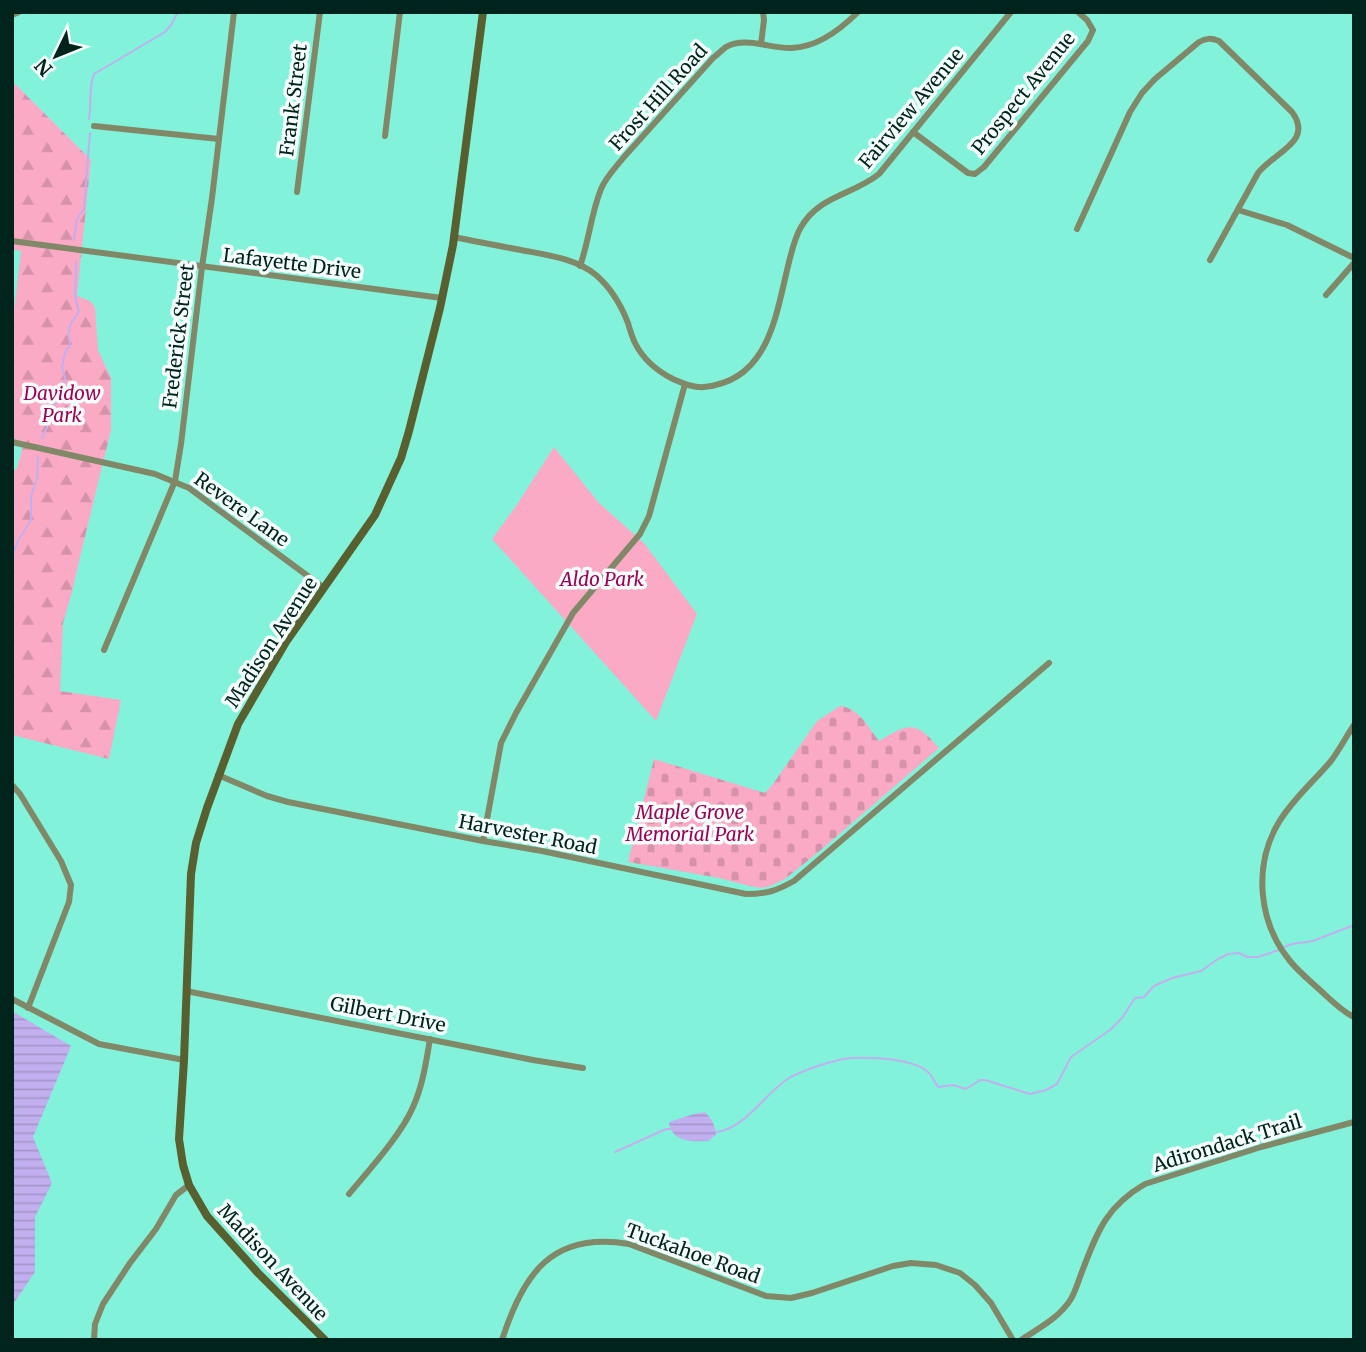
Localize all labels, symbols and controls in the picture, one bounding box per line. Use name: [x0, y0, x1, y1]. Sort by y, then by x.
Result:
north arrow: [21, 21, 91, 91]
street label: Prospect Avenue: [966, 27, 1080, 159]
street label: Frost Hill Road: [604, 39, 712, 155]
street label: Frank Street: [274, 42, 312, 158]
street label: Fairview Avenue: [853, 43, 969, 173]
text: N: [30, 54, 57, 81]
street label: Lafayette Drive: [222, 243, 362, 283]
street label: Frederick Street: [157, 262, 199, 410]
park label: Davidow Park: [23, 381, 101, 427]
street label: Revere Lane: [190, 467, 294, 551]
park label: Aldo Park: [558, 567, 644, 591]
street label: Madison Avenue: [220, 572, 322, 712]
park label: Maple Grove Memorial Park: [625, 800, 755, 846]
street label: Harvester Road: [457, 809, 599, 859]
street label: Gilbert Drive: [328, 991, 448, 1037]
street label: Adirondack Trail: [1149, 1109, 1304, 1177]
street label: Madison Avenue: [213, 1199, 333, 1325]
street label: Tuckahoe Road: [623, 1218, 763, 1288]

